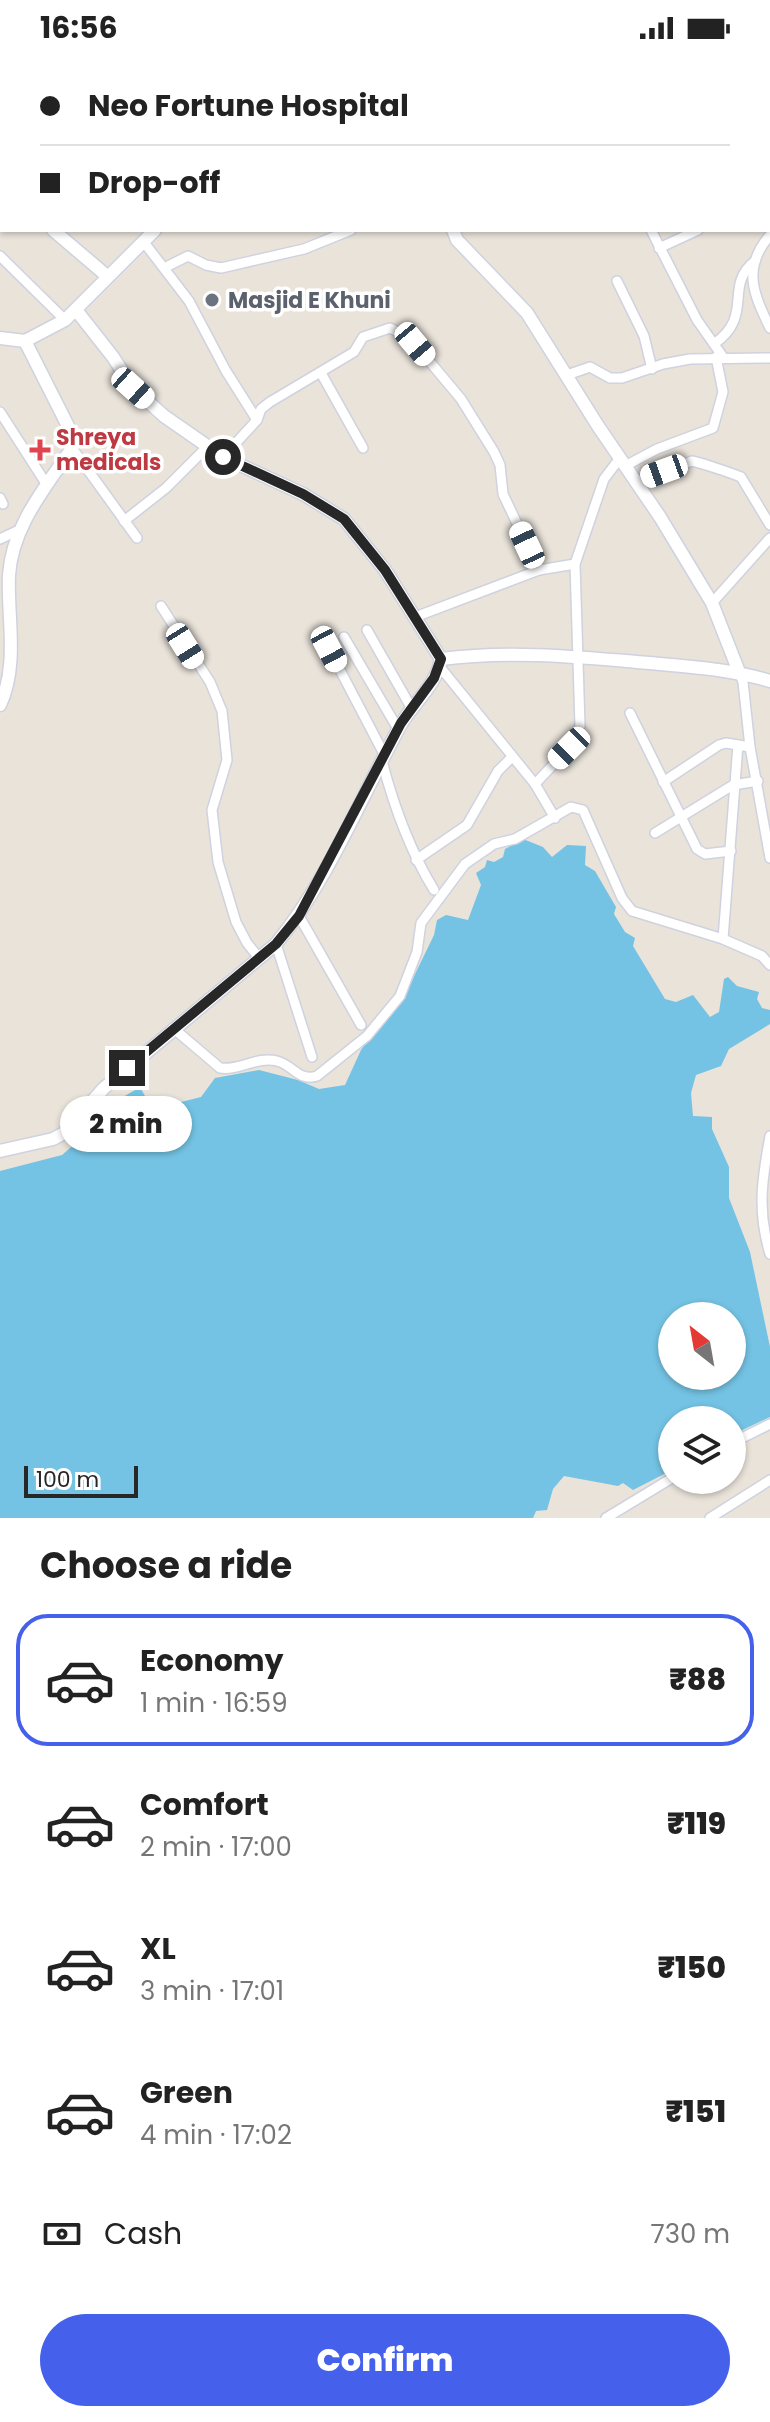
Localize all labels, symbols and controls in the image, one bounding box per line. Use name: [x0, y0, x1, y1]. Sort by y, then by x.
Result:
text: 16:56: [40, 6, 118, 49]
text: Neo Fortune Hospital: [88, 84, 409, 127]
text: Drop-off: [88, 161, 220, 204]
place label: Masjid E Khuni: [228, 285, 391, 316]
marker: Masjid E Khuni: [203, 291, 221, 309]
car: [390, 318, 440, 370]
car: [107, 363, 159, 413]
place label: Shreya medicals: [56, 422, 161, 478]
route start: [205, 439, 241, 475]
marker: Shreya medicals: [31, 441, 49, 459]
car: [637, 452, 691, 490]
car: [506, 518, 548, 572]
car: [162, 619, 208, 673]
car: [307, 622, 351, 676]
car: [544, 723, 594, 773]
route end: [109, 1050, 145, 1086]
callout: 2 min: [61, 1096, 193, 1152]
text: 2 min: [89, 1106, 163, 1142]
north arrow: [658, 1302, 746, 1390]
map controls: [658, 1302, 746, 1494]
button: layers: [658, 1406, 746, 1494]
scale bar: [24, 1462, 138, 1498]
text: 100 m: [36, 1464, 99, 1495]
text: Choose a ride: [40, 1540, 292, 1591]
text: Economy: [140, 1639, 284, 1682]
icon: car: [44, 1644, 116, 1716]
text: ₹88: [669, 1658, 726, 1701]
text: 1 min · 16:59: [140, 1685, 288, 1721]
text: Comfort: [140, 1783, 269, 1826]
icon: car: [44, 1788, 116, 1860]
text: ₹119: [667, 1802, 726, 1845]
text: 2 min · 17:00: [140, 1829, 292, 1865]
text: XL: [140, 1927, 176, 1970]
icon: car: [44, 1932, 116, 2004]
text: ₹150: [657, 1946, 726, 1989]
text: 3 min · 17:01: [140, 1973, 284, 2009]
text: Green: [140, 2071, 233, 2114]
icon: car: [44, 2076, 116, 2148]
text: ₹151: [665, 2090, 726, 2133]
text: 4 min · 17:02: [140, 2117, 292, 2153]
icon: cash: [40, 2212, 84, 2256]
text: Cash: [104, 2212, 182, 2255]
text: 730 m: [650, 2216, 730, 2252]
button: Confirm: [40, 2314, 730, 2406]

